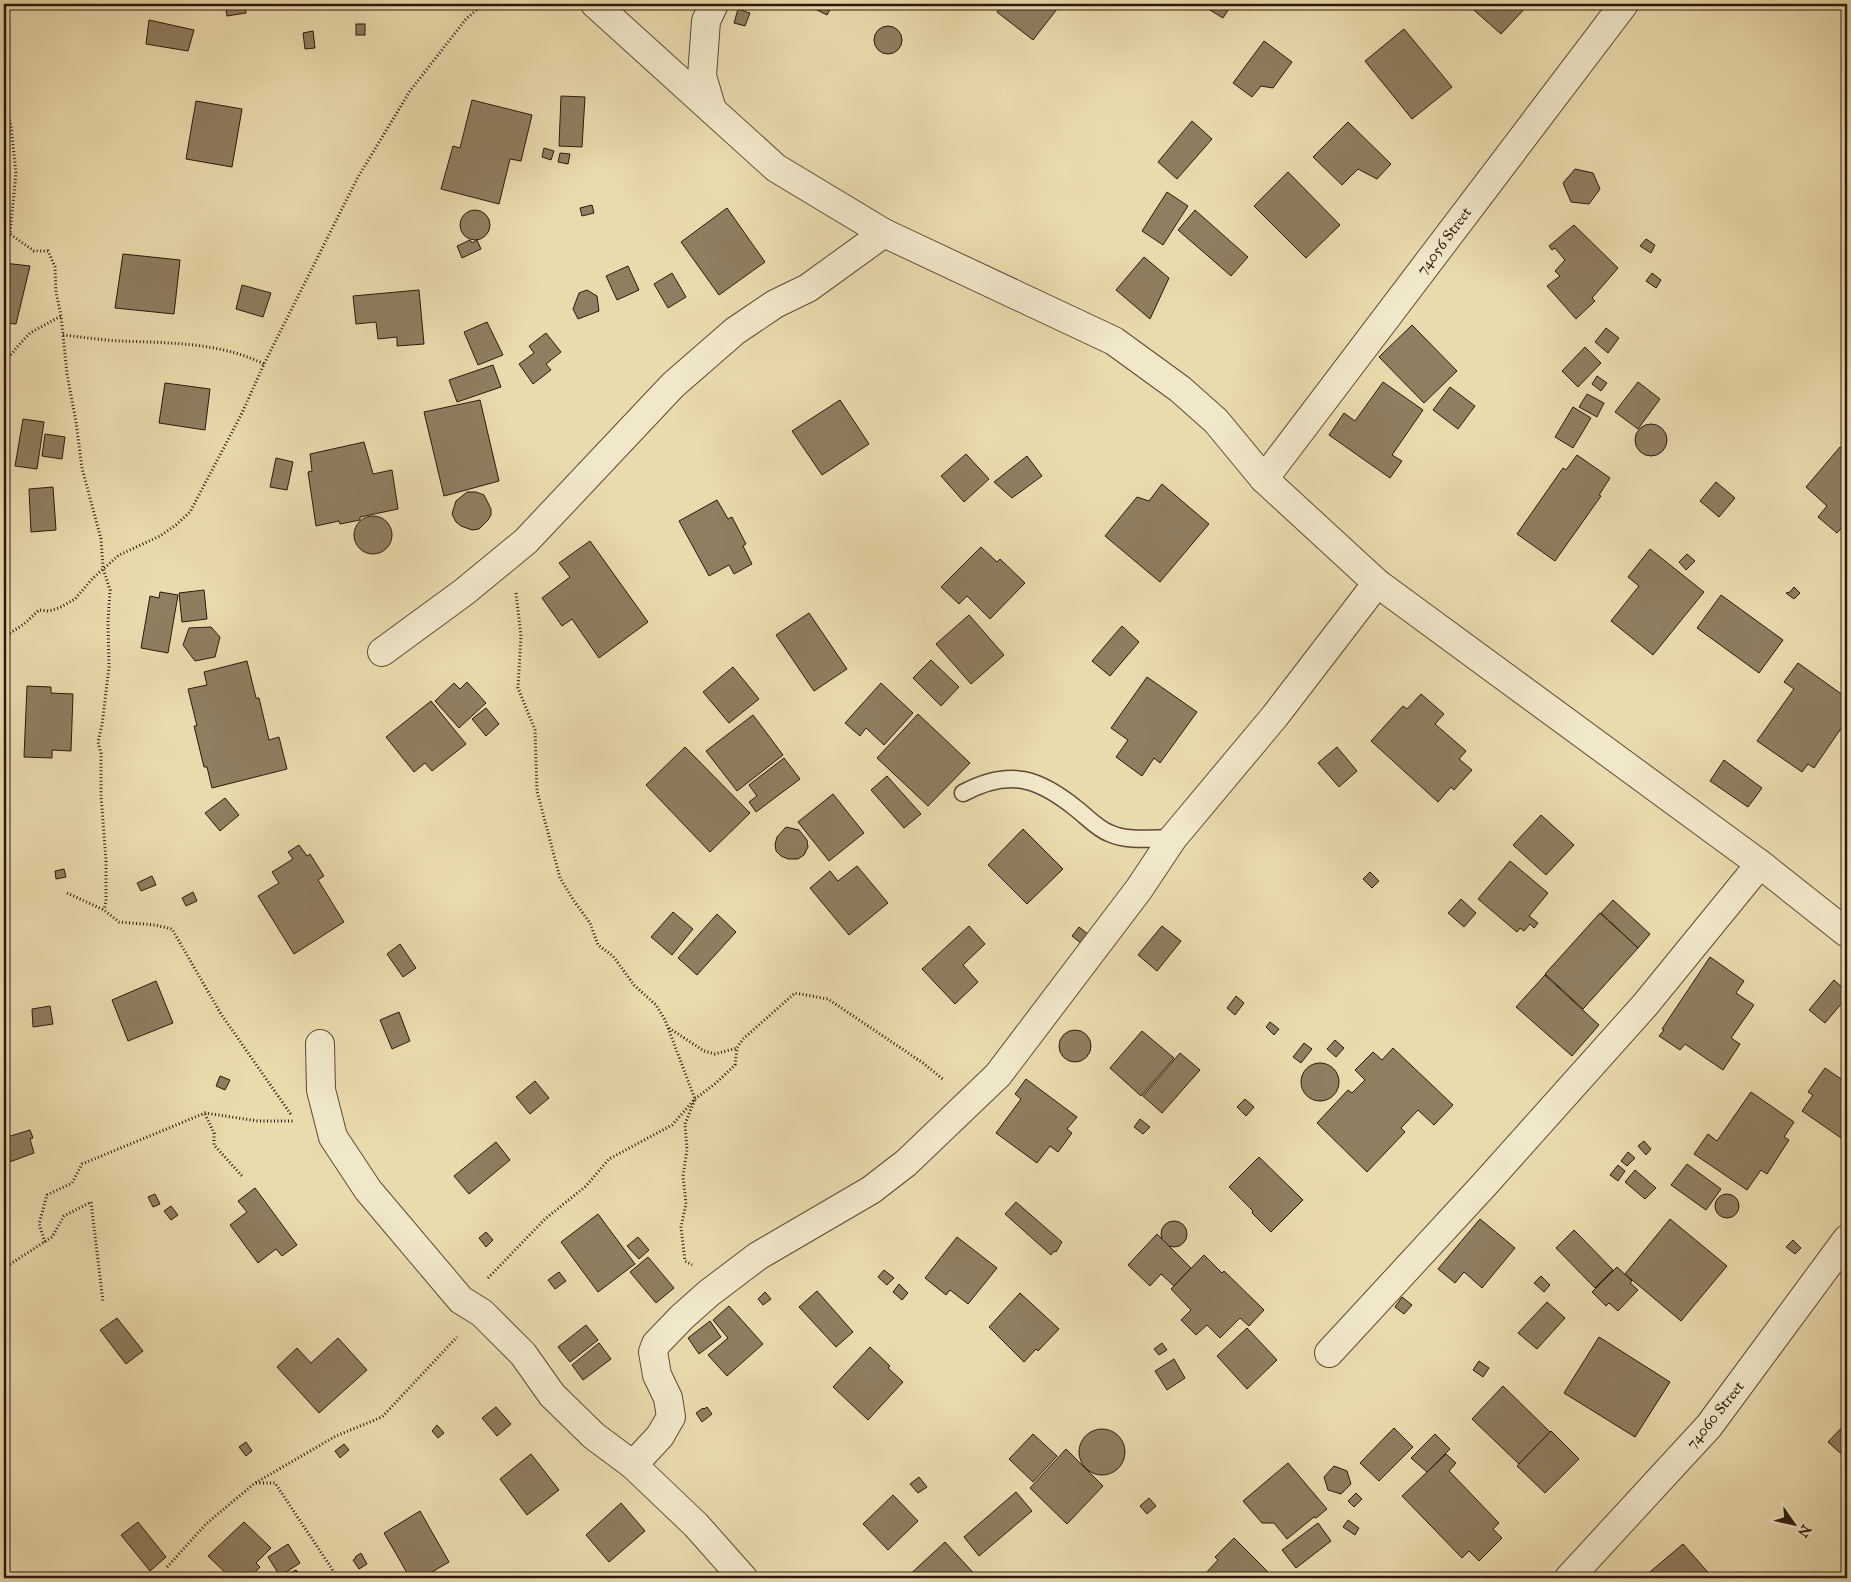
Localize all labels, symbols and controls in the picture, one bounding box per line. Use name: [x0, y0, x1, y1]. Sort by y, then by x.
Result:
street label: 74056 Street: [1413, 203, 1476, 278]
street label: 74060 Street: [1682, 1377, 1748, 1452]
north arrow: [1768, 1500, 1818, 1550]
text: N: [1794, 1521, 1815, 1541]

